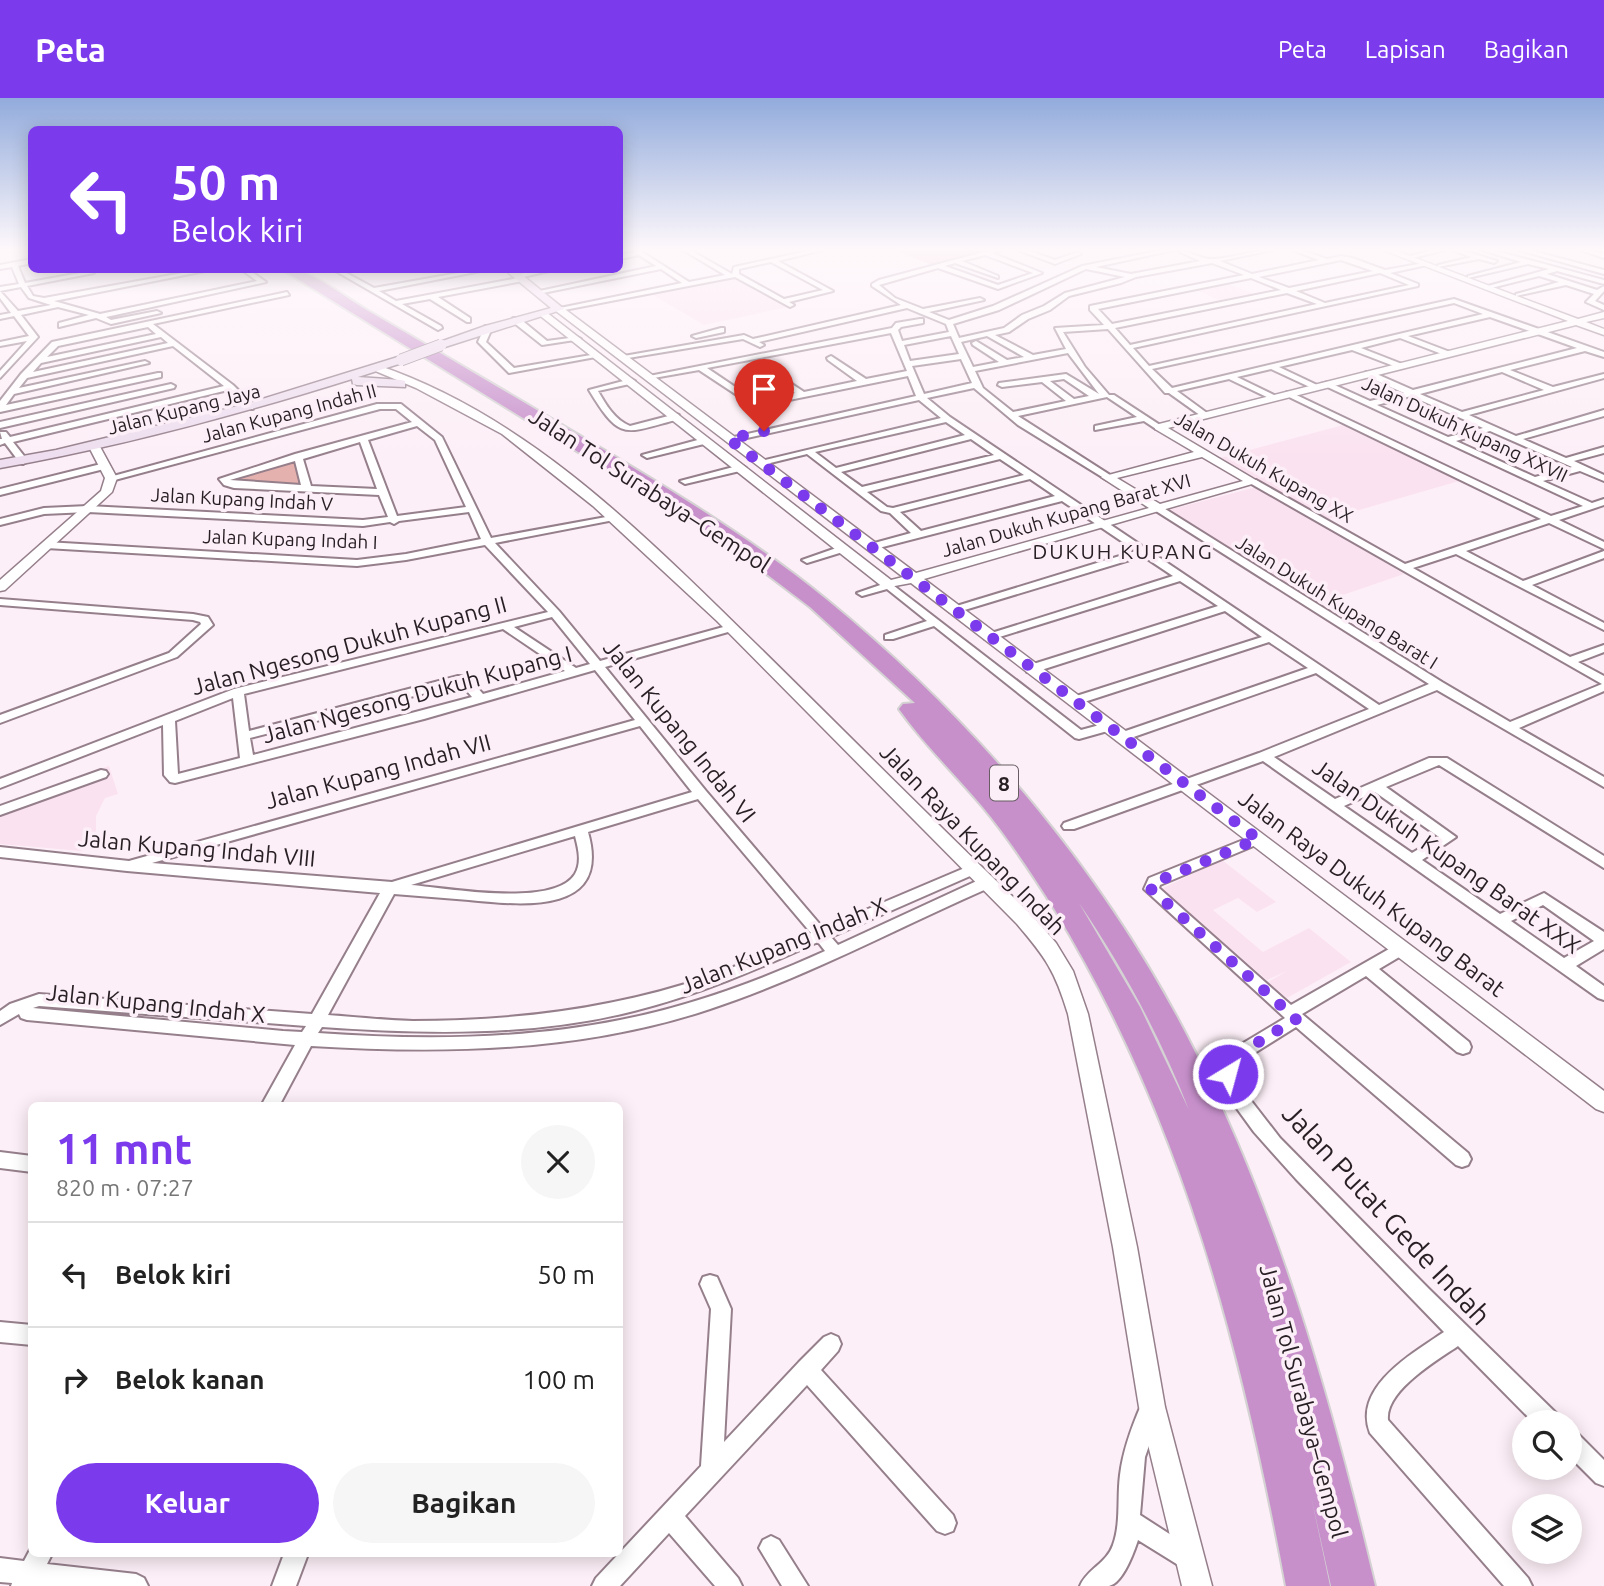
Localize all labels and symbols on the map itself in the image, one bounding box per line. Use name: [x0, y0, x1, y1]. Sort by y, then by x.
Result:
pin: [734, 359, 794, 431]
street label: Jalan Dukuh Kupang XXVII: [1359, 372, 1571, 486]
street label: Jalan Kupang Jaya: [105, 379, 263, 439]
street label: Jalan Kupang Indah II: [199, 379, 379, 447]
street label: Jalan Tol Surabaya–Gempol: [525, 403, 775, 577]
street label: Jalan Dukuh Kupang XX: [1171, 407, 1357, 527]
street label: Jalan Dukuh Kupang Barat XVI: [939, 469, 1193, 561]
street label: Jalan Kupang Indah V: [150, 483, 334, 515]
street label: Jalan Kupang Indah I: [202, 525, 378, 553]
street label: Jalan Dukuh Kupang Barat I: [1232, 531, 1442, 673]
district label: DUKUH KUPANG: [1032, 539, 1214, 563]
street label: Jalan Ngesong Dukuh Kupang II: [188, 590, 510, 700]
street label: Jalan Kupang Indah VI: [599, 635, 761, 827]
street label: Jalan Ngesong Dukuh Kupang I: [259, 639, 575, 749]
street label: Jalan Kupang Indah VII: [262, 729, 494, 813]
street label: Jalan Raya Kupang Indah: [875, 739, 1071, 939]
street label: Jalan Dukuh Kupang Barat XXX: [1309, 754, 1585, 958]
road number: 8: [990, 766, 1018, 800]
street label: Jalan Raya Dukuh Kupang Barat: [1234, 785, 1510, 1001]
street label: Jalan Kupang Indah VIII: [77, 825, 317, 871]
street label: Jalan Kupang Indah X: [676, 892, 890, 998]
street label: Jalan Kupang Indah X: [45, 979, 267, 1027]
position arrow: [1191, 1037, 1265, 1111]
street label: Jalan Putat Gede Indah: [1277, 1097, 1497, 1331]
street label: Jalan Tol Surabaya–Gempol: [1255, 1262, 1353, 1540]

